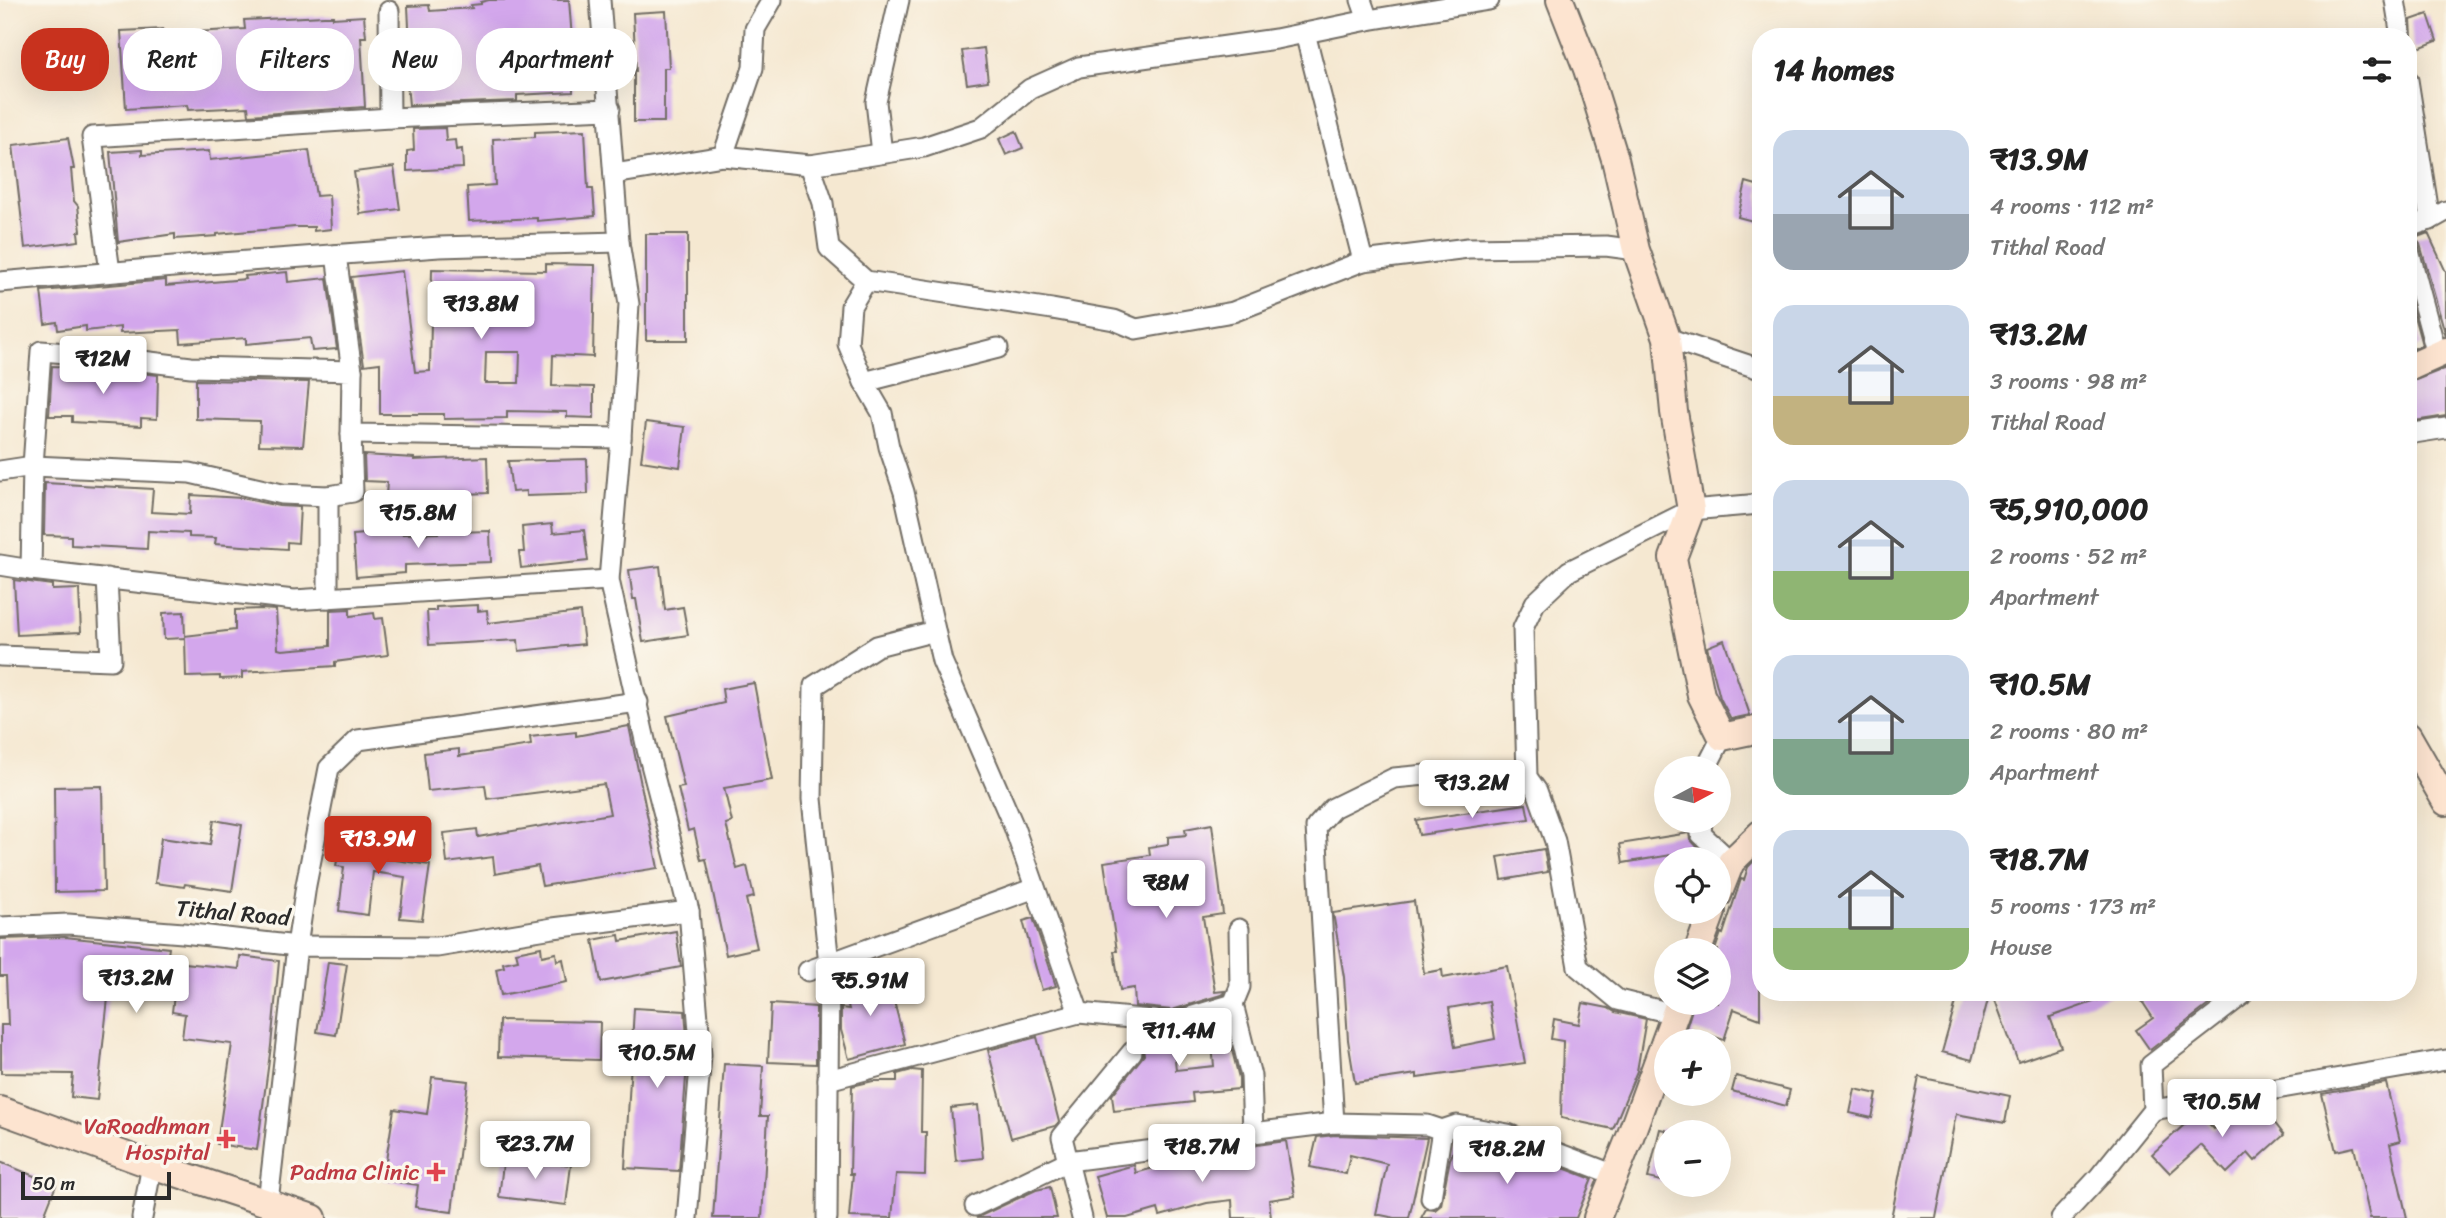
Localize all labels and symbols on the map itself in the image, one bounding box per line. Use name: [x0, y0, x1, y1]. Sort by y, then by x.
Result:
pin: ₹13.8M: [424, 282, 538, 341]
pin: ₹12M: [62, 336, 144, 396]
pin: ₹15.8M: [361, 490, 475, 550]
north arrow: [1654, 756, 1731, 833]
pin: ₹13.2M: [1415, 760, 1529, 820]
pin: ₹13.9M: [321, 816, 435, 876]
pin: ₹8M: [1132, 860, 1200, 920]
street label: Tithal Road: [174, 888, 294, 939]
pin: ₹13.2M: [79, 956, 193, 1015]
pin: ₹5.91M: [813, 958, 927, 1018]
pin: ₹11.4M: [1122, 1009, 1236, 1068]
pin: ₹10.5M: [600, 1030, 714, 1090]
pin: ₹10.5M: [2165, 1080, 2279, 1139]
place label: VaRoadhman Hospital: [83, 1106, 210, 1173]
pin: ₹23.7M: [478, 1122, 592, 1181]
pin: ₹18.7M: [1145, 1124, 1259, 1184]
pin: ₹18.2M: [1450, 1126, 1564, 1186]
marker: VaRoadhman Hospital: [216, 1129, 236, 1149]
place label: Padma Clinic: [290, 1152, 420, 1193]
marker: Padma Clinic: [426, 1162, 446, 1182]
scale bar: [21, 1169, 172, 1201]

